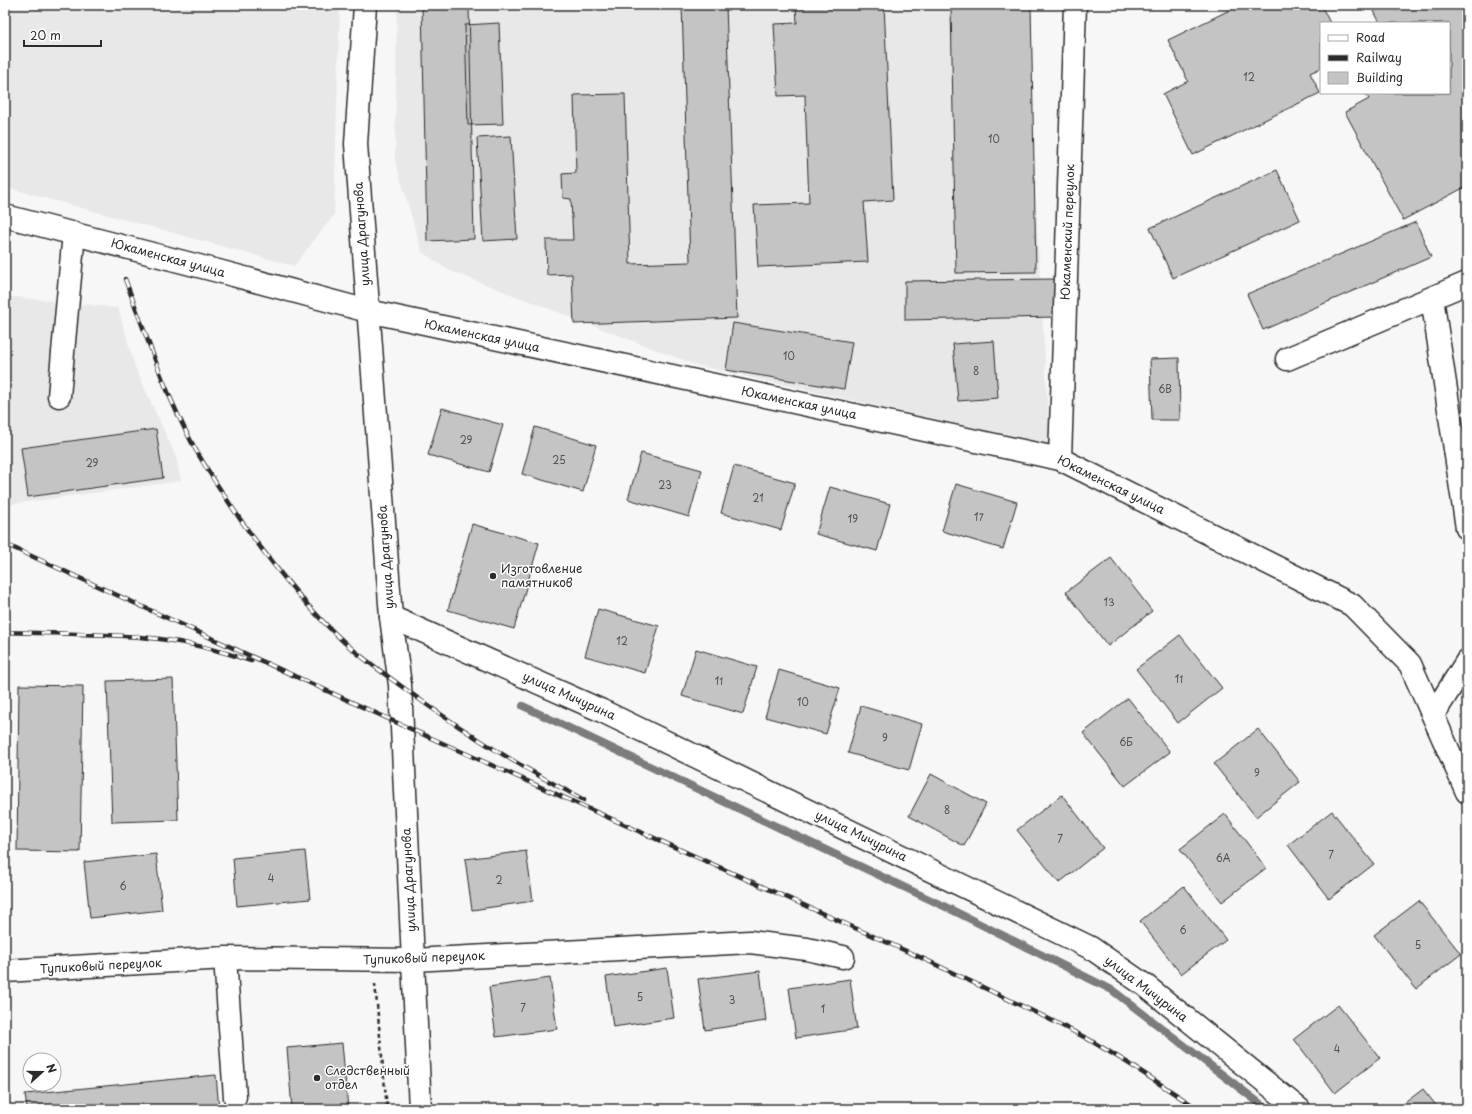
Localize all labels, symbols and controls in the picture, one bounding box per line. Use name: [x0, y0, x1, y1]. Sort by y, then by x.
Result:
scale bar: [24, 22, 101, 48]
legend: [1320, 22, 1450, 94]
text: 20 m: [30, 26, 61, 44]
text: Road: [1356, 28, 1385, 46]
text: Railway: [1356, 48, 1402, 66]
text: Building: [1356, 68, 1403, 86]
house number: 12: [1243, 69, 1255, 84]
house number: 10: [988, 131, 1000, 146]
street label: Юкаменский переулок: [1056, 163, 1078, 300]
street label: улица Драгунова: [348, 181, 374, 287]
street label: Юкаменская улица: [109, 233, 228, 281]
street label: Юкаменская улица: [423, 314, 542, 356]
house number: 10: [783, 348, 795, 363]
house number: 8: [973, 363, 979, 378]
street label: Юкаменская улица: [740, 381, 859, 423]
house number: 6В: [1158, 381, 1172, 396]
house number: 29: [460, 432, 473, 447]
street label: Юкаменская улица: [1055, 450, 1169, 518]
house number: 25: [552, 452, 566, 467]
house number: 29: [86, 455, 99, 470]
house number: 23: [658, 477, 672, 492]
house number: 21: [752, 490, 764, 505]
street label: улица Драгунова: [372, 504, 398, 610]
house number: 17: [974, 509, 985, 524]
house number: 19: [848, 511, 858, 526]
place label: Изготовление памятников: [501, 559, 582, 591]
marker: Изготовление памятников: [488, 571, 498, 581]
house number: 13: [1103, 594, 1115, 609]
house number: 12: [616, 633, 628, 648]
street label: улица Мичурина: [520, 667, 619, 724]
house number: 11: [1175, 671, 1183, 686]
house number: 11: [715, 673, 723, 688]
house number: 10: [797, 694, 809, 709]
house number: 9: [882, 730, 888, 745]
house number: 6Б: [1119, 734, 1133, 749]
house number: 9: [1254, 765, 1260, 780]
house number: 8: [944, 802, 950, 817]
street label: улица Мичурина: [813, 805, 911, 865]
street label: улица Драгунова: [396, 827, 420, 933]
house number: 7: [1057, 831, 1063, 846]
house number: 7: [1328, 847, 1334, 862]
house number: 6А: [1216, 850, 1231, 865]
house number: 4: [268, 870, 275, 885]
house number: 2: [495, 872, 503, 887]
house number: 6: [119, 878, 127, 893]
house number: 6: [1179, 922, 1187, 937]
house number: 5: [1415, 937, 1421, 952]
street label: Тупиковый переулок: [363, 946, 486, 968]
street label: улица Мичурина: [1101, 951, 1192, 1026]
street label: Тупиковый переулок: [40, 953, 163, 977]
house number: 5: [637, 989, 643, 1004]
house number: 3: [729, 992, 735, 1007]
house number: 7: [520, 1000, 526, 1015]
house number: 1: [821, 1001, 825, 1016]
house number: 4: [1334, 1041, 1341, 1056]
north arrow: [22, 1052, 62, 1092]
text: N: [42, 1061, 61, 1076]
place label: Следственный отдел: [325, 1061, 410, 1093]
marker: Следственный отдел: [312, 1073, 322, 1083]

